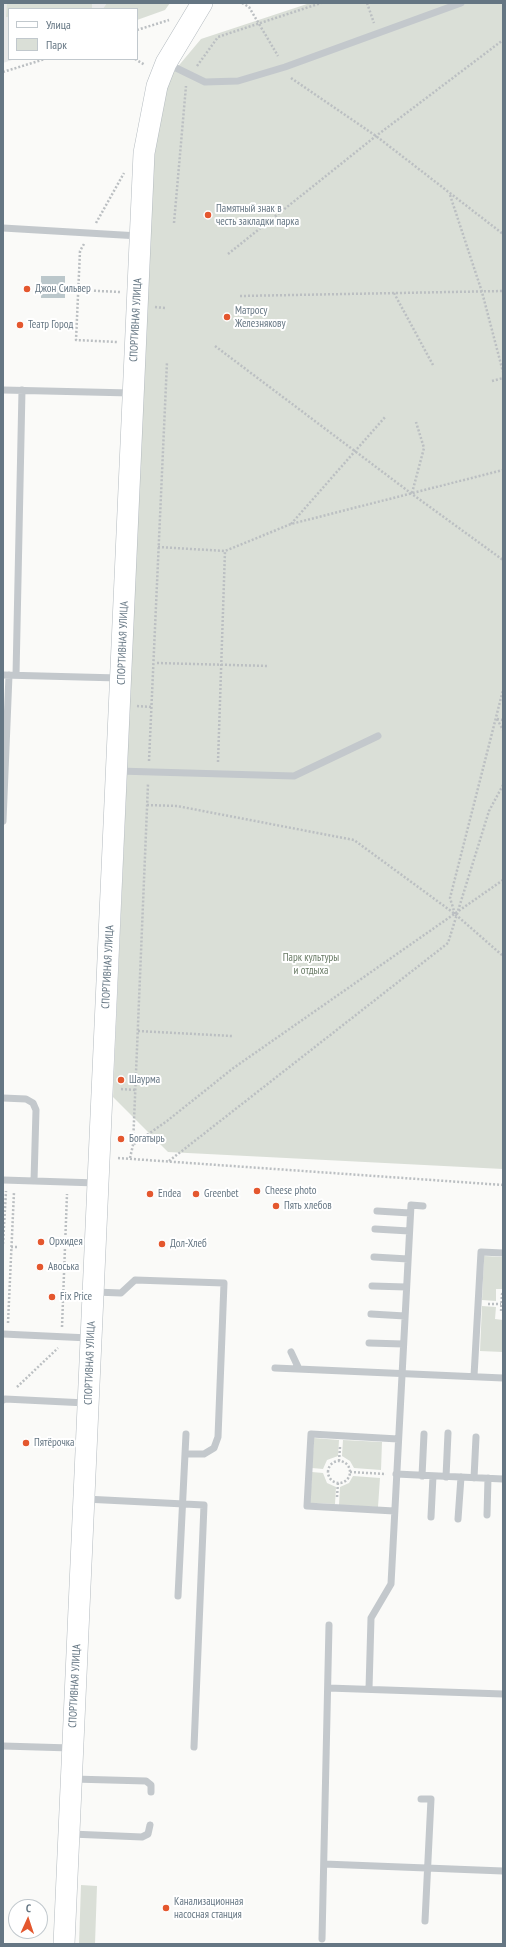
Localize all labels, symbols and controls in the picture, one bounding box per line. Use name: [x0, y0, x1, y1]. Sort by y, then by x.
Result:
legend: [8, 8, 138, 60]
text: Улица: [46, 17, 71, 32]
text: Парк: [46, 37, 67, 52]
place label: Памятный знак в честь закладки парка: [216, 202, 299, 228]
marker: Памятный знак в честь закладки парка: [203, 210, 213, 220]
street label: СПОРТИВНАЯ УЛИЦА: [127, 278, 145, 362]
place label: Джон Сильвер: [35, 282, 91, 296]
marker: Джон Сильвер: [22, 284, 32, 294]
place label: Матросу Железнякову: [235, 304, 286, 330]
marker: Матросу Железнякову: [222, 312, 232, 322]
place label: Театр Город: [28, 318, 73, 332]
marker: Театр Город: [15, 320, 25, 330]
street label: СПОРТИВНАЯ УЛИЦА: [115, 601, 131, 685]
street label: СПОРТИВНАЯ УЛИЦА: [99, 925, 117, 1009]
park label: Парк культуры и отдыха: [283, 951, 339, 977]
place label: Шаурма: [129, 1073, 160, 1087]
marker: Шаурма: [116, 1075, 126, 1085]
place label: Богатырь: [129, 1132, 165, 1146]
marker: Богатырь: [116, 1134, 126, 1144]
place label: Cheese photo: [265, 1184, 317, 1198]
marker: Cheese photo: [252, 1186, 262, 1196]
place label: Endea: [158, 1187, 181, 1201]
place label: Greenbet: [204, 1187, 239, 1201]
marker: Endea: [145, 1189, 155, 1199]
marker: Greenbet: [191, 1189, 201, 1199]
place label: Пять хлебов: [284, 1199, 332, 1213]
marker: Пять хлебов: [271, 1201, 281, 1211]
place label: Орхидея: [49, 1235, 83, 1249]
marker: Орхидея: [36, 1237, 46, 1247]
place label: Дол-Хлеб: [170, 1237, 207, 1251]
marker: Дол-Хлеб: [157, 1239, 167, 1249]
place label: Авоська: [48, 1260, 79, 1274]
marker: Авоська: [35, 1262, 45, 1272]
place label: Fix Price: [60, 1290, 92, 1304]
marker: Fix Price: [47, 1292, 57, 1302]
street label: СПОРТИВНАЯ УЛИЦА: [82, 1321, 98, 1405]
place label: Пятёрочка: [34, 1436, 75, 1450]
marker: Пятёрочка: [21, 1438, 31, 1448]
street label: СПОРТИВНАЯ УЛИЦА: [66, 1644, 84, 1728]
place label: Канализационная насосная станция: [174, 1895, 243, 1921]
north arrow: [8, 1899, 48, 1939]
text: С: [26, 1901, 31, 1915]
marker: Канализационная насосная станция: [161, 1903, 171, 1913]

